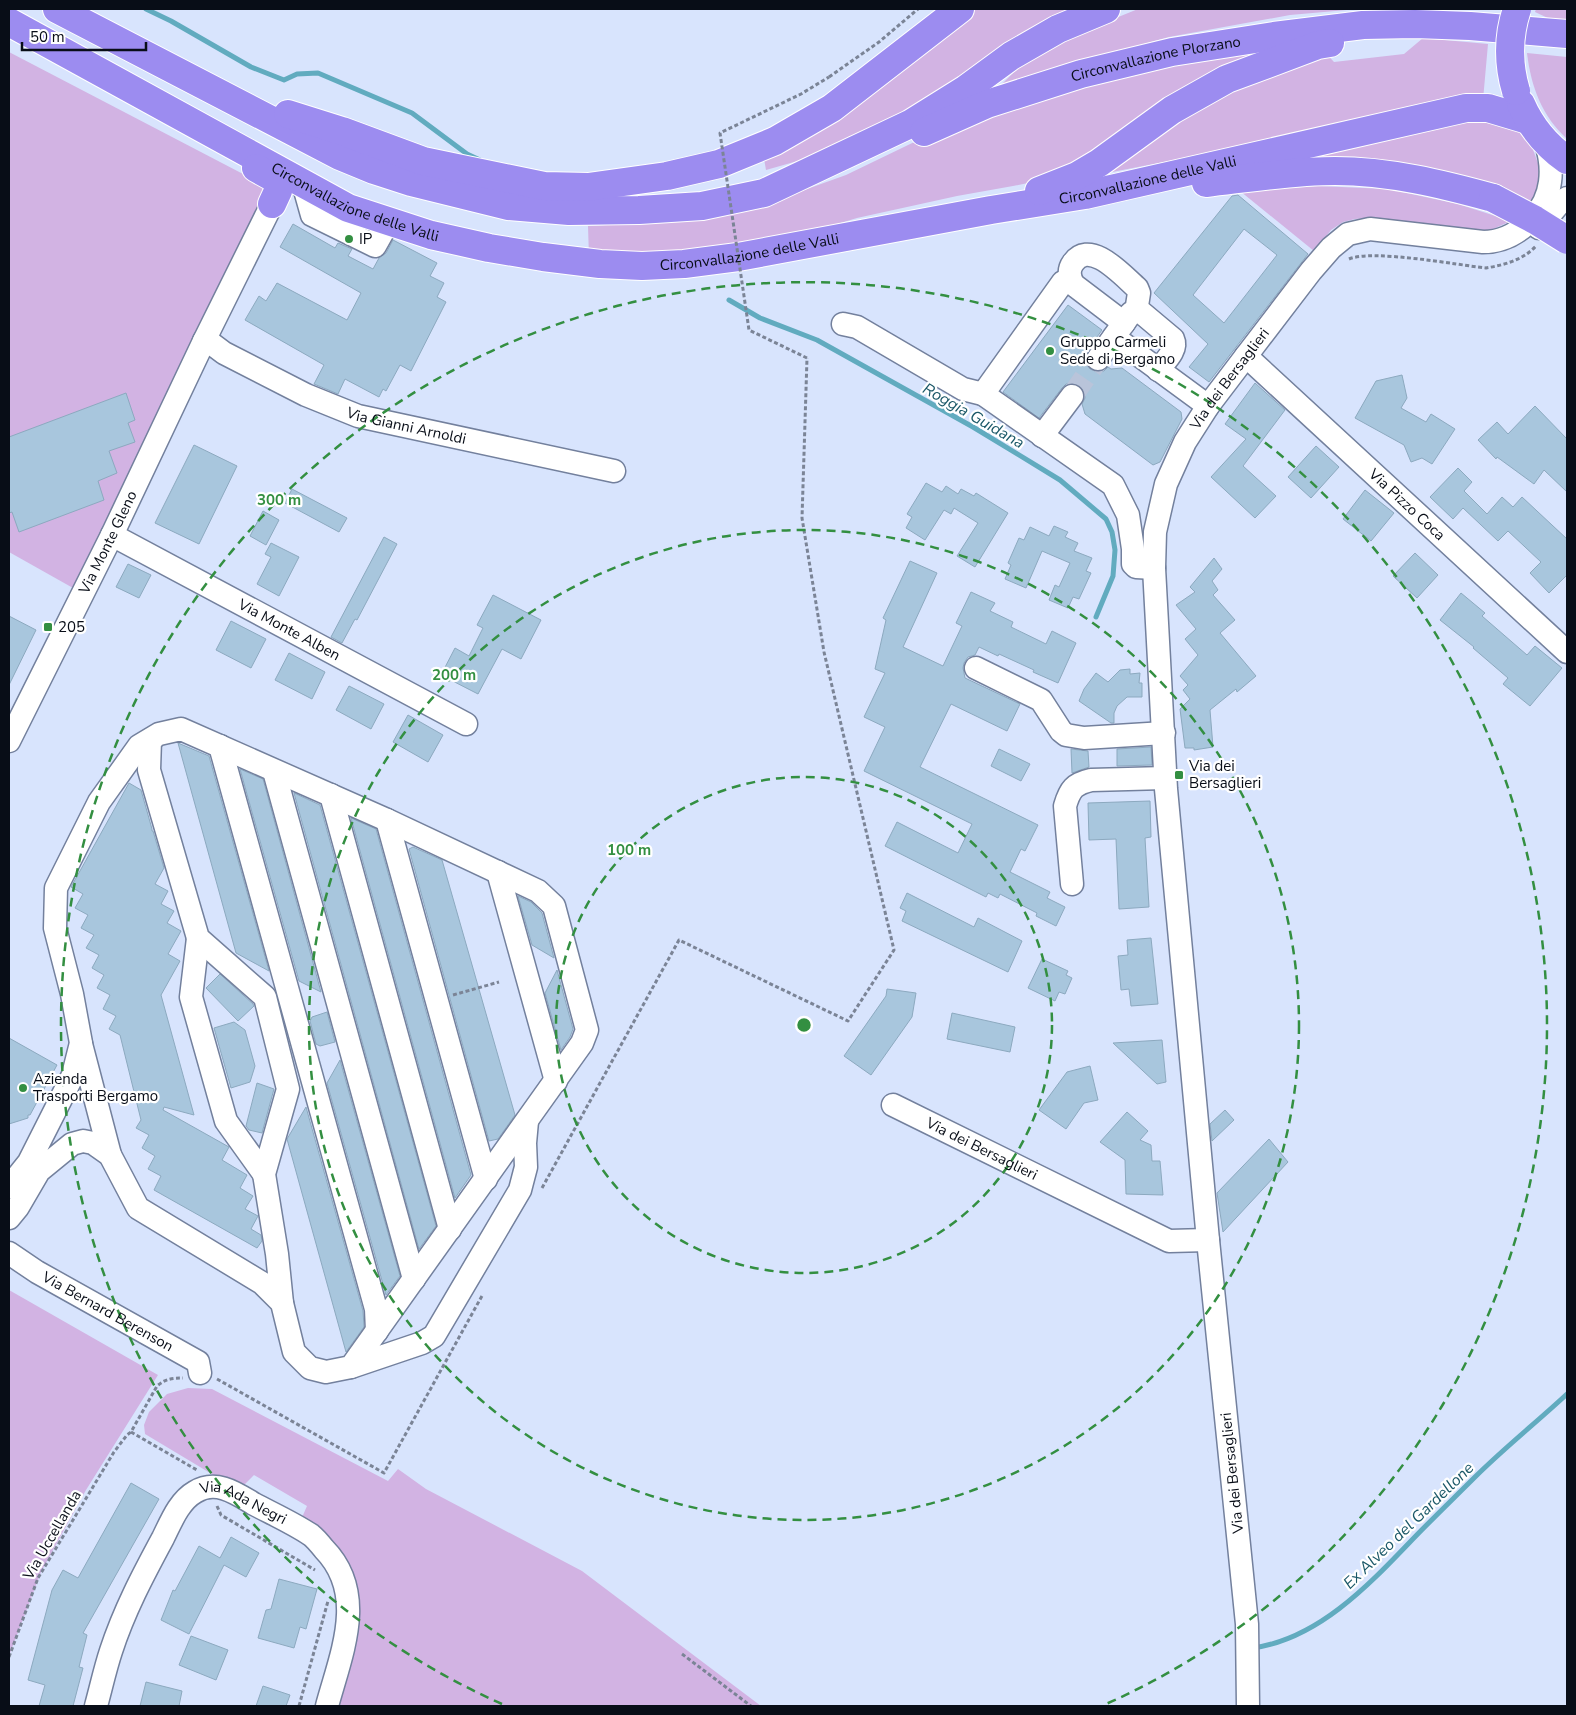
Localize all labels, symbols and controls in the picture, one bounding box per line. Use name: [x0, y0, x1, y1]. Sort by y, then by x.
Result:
scale bar: [22, 20, 146, 52]
text: 50 m: [30, 27, 65, 47]
street label: Circonvallazione Plorzano: [1068, 31, 1242, 87]
street label: Circonvallazione delle Valli: [1057, 151, 1238, 209]
street label: Circonvallazione delle Valli: [268, 158, 441, 246]
street label: Circonvallazione delle Valli: [659, 228, 841, 275]
place label: IP: [359, 229, 373, 249]
marker: IP: [343, 233, 355, 245]
street label: Via dei Bersaglieri: [1185, 324, 1274, 434]
place label: Gruppo Carmeli Sede di Bergamo: [1060, 332, 1175, 369]
marker: Gruppo Carmeli Sede di Bergamo: [1044, 345, 1056, 357]
water label: Roggia Guidana: [919, 378, 1028, 454]
street label: Via Gianni Arnoldi: [342, 402, 468, 449]
street label: Via Pizzo Coca: [1364, 463, 1450, 545]
street label: Via Monte Gleno: [74, 487, 142, 598]
text: 300 m: [257, 490, 301, 510]
street label: Via Monte Alben: [234, 594, 344, 665]
place label: 205: [58, 617, 85, 637]
marker: 205: [42, 621, 54, 633]
text: 200 m: [432, 665, 476, 685]
place label: Via dei Bersaglieri: [1188, 756, 1261, 793]
marker: Via dei Bersaglieri: [1173, 769, 1185, 781]
text: 100 m: [607, 840, 651, 860]
centre of rings: [795, 1016, 813, 1034]
place label: Azienda Trasporti Bergamo: [33, 1069, 158, 1106]
marker: Azienda Trasporti Bergamo: [17, 1082, 29, 1094]
street label: Via dei Bersaglieri: [922, 1112, 1041, 1185]
street label: Via Bernard Berenson: [38, 1266, 177, 1356]
street label: Via dei Bersaglieri: [1216, 1411, 1248, 1536]
water label: Ex Alveo del Gardellone: [1339, 1457, 1479, 1594]
street label: Via Ada Negri: [197, 1477, 290, 1529]
street label: Via Uccellanda: [18, 1487, 86, 1584]

